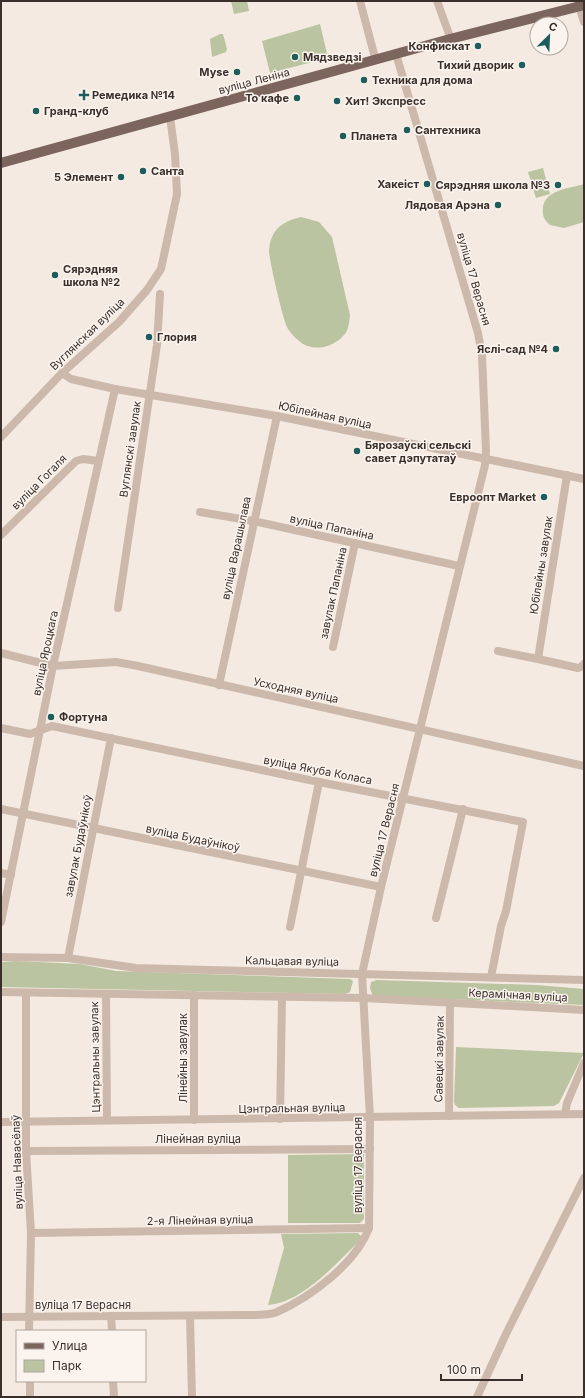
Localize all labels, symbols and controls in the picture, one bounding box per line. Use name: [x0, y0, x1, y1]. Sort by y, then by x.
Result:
north arrow: [529, 16, 569, 56]
text: С: [547, 19, 560, 35]
place label: Конфискат: [409, 39, 470, 53]
marker: Конфискат: [473, 41, 483, 51]
place label: Мядзведзі: [303, 50, 362, 64]
marker: Мядзведзі: [290, 52, 300, 62]
place label: Тихий дворик: [437, 58, 515, 72]
marker: Тихий дворик: [517, 60, 527, 70]
place label: Myse: [199, 65, 229, 79]
street label: вуліца Леніна: [217, 65, 291, 97]
marker: Myse: [232, 67, 242, 77]
place label: Техника для дома: [372, 73, 473, 87]
marker: Техника для дома: [359, 75, 369, 85]
place label: Ремедика №14: [92, 88, 175, 102]
marker: Ремедика №14: [79, 90, 89, 100]
place label: То кафе: [245, 91, 289, 105]
marker: То кафе: [292, 93, 302, 103]
place label: Хит! Экспресс: [345, 94, 426, 108]
marker: Хит! Экспресс: [332, 96, 342, 106]
place label: Гранд-клуб: [44, 104, 109, 118]
marker: Гранд-клуб: [31, 106, 41, 116]
place label: Сантехника: [415, 123, 481, 137]
marker: Сантехника: [402, 125, 412, 135]
place label: Планета: [351, 129, 398, 143]
marker: Планета: [338, 131, 348, 141]
place label: Санта: [151, 164, 184, 178]
marker: Санта: [138, 166, 148, 176]
place label: 5 Элемент: [54, 170, 113, 184]
marker: 5 Элемент: [116, 172, 126, 182]
place label: Хакеіст: [377, 177, 419, 191]
place label: Сярэдняя школа №3: [435, 178, 550, 192]
marker: Хакеіст: [422, 179, 432, 189]
marker: Сярэдняя школа №3: [553, 180, 563, 190]
place label: Лядовая Арэна: [405, 198, 490, 212]
marker: Лядовая Арэна: [493, 200, 503, 210]
street label: вуліца 17 Верасня: [454, 231, 494, 327]
place label: Сярэдняя школа №2: [63, 262, 120, 289]
marker: Сярэдняя школа №2: [50, 270, 60, 280]
street label: Вуглянская вуліца: [47, 295, 127, 373]
place label: Глория: [157, 330, 197, 344]
marker: Глория: [144, 332, 154, 342]
place label: Яслі-сад №4: [477, 342, 548, 356]
marker: Яслі-сад №4: [551, 344, 561, 354]
street label: Юбілейная вуліца: [277, 398, 373, 432]
street label: Вуглянскі завулак: [116, 400, 144, 498]
place label: Бярозаўскі сельскі савет дэпутатаў: [365, 438, 471, 465]
marker: Бярозаўскі сельскі савет дэпутатаў: [352, 446, 362, 456]
street label: вуліца Гогаля: [9, 452, 69, 512]
place label: Евроопт Market: [450, 490, 536, 504]
marker: Евроопт Market: [539, 492, 549, 502]
street label: вуліца Варашылава: [218, 495, 254, 601]
street label: вуліца Папаніна: [289, 511, 375, 543]
street label: Юбілейны завулак: [526, 515, 556, 615]
street label: завулак Папаніна: [316, 546, 350, 640]
street label: вуліца Яроцкага: [29, 609, 61, 697]
street label: Усходняя вуліца: [252, 674, 340, 706]
place label: Фортуна: [59, 710, 108, 724]
marker: Фортуна: [46, 712, 56, 722]
street label: вуліца Якуба Коласа: [262, 753, 374, 787]
street label: вуліца 17 Верасня: [366, 782, 402, 878]
street label: завулак Будаўнікоў: [61, 793, 95, 899]
street label: вуліца Будаўнікоў: [145, 821, 241, 855]
street label: Кальцавая вуліца: [245, 953, 339, 969]
street label: Керамічная вуліца: [468, 985, 568, 1005]
street label: Цэнтральны завулак: [87, 1001, 103, 1113]
street label: Лінейны завулак: [176, 1013, 190, 1103]
street label: Савецкі завулак: [431, 1015, 447, 1103]
street label: Цэнтральная вуліца: [238, 1100, 346, 1116]
street label: вуліца Навасёлаў: [8, 1114, 26, 1210]
street label: вуліца 17 Верасня: [351, 1117, 365, 1213]
street label: Лінейная вуліца: [155, 1132, 241, 1146]
street label: 2-я Лінейная вуліца: [146, 1212, 254, 1228]
street label: вуліца 17 Верасня: [35, 1298, 131, 1312]
legend: [16, 1330, 146, 1382]
text: Улица: [52, 1338, 87, 1353]
scale bar: [441, 1356, 522, 1382]
text: Парк: [52, 1358, 82, 1373]
text: 100 m: [447, 1362, 481, 1377]

